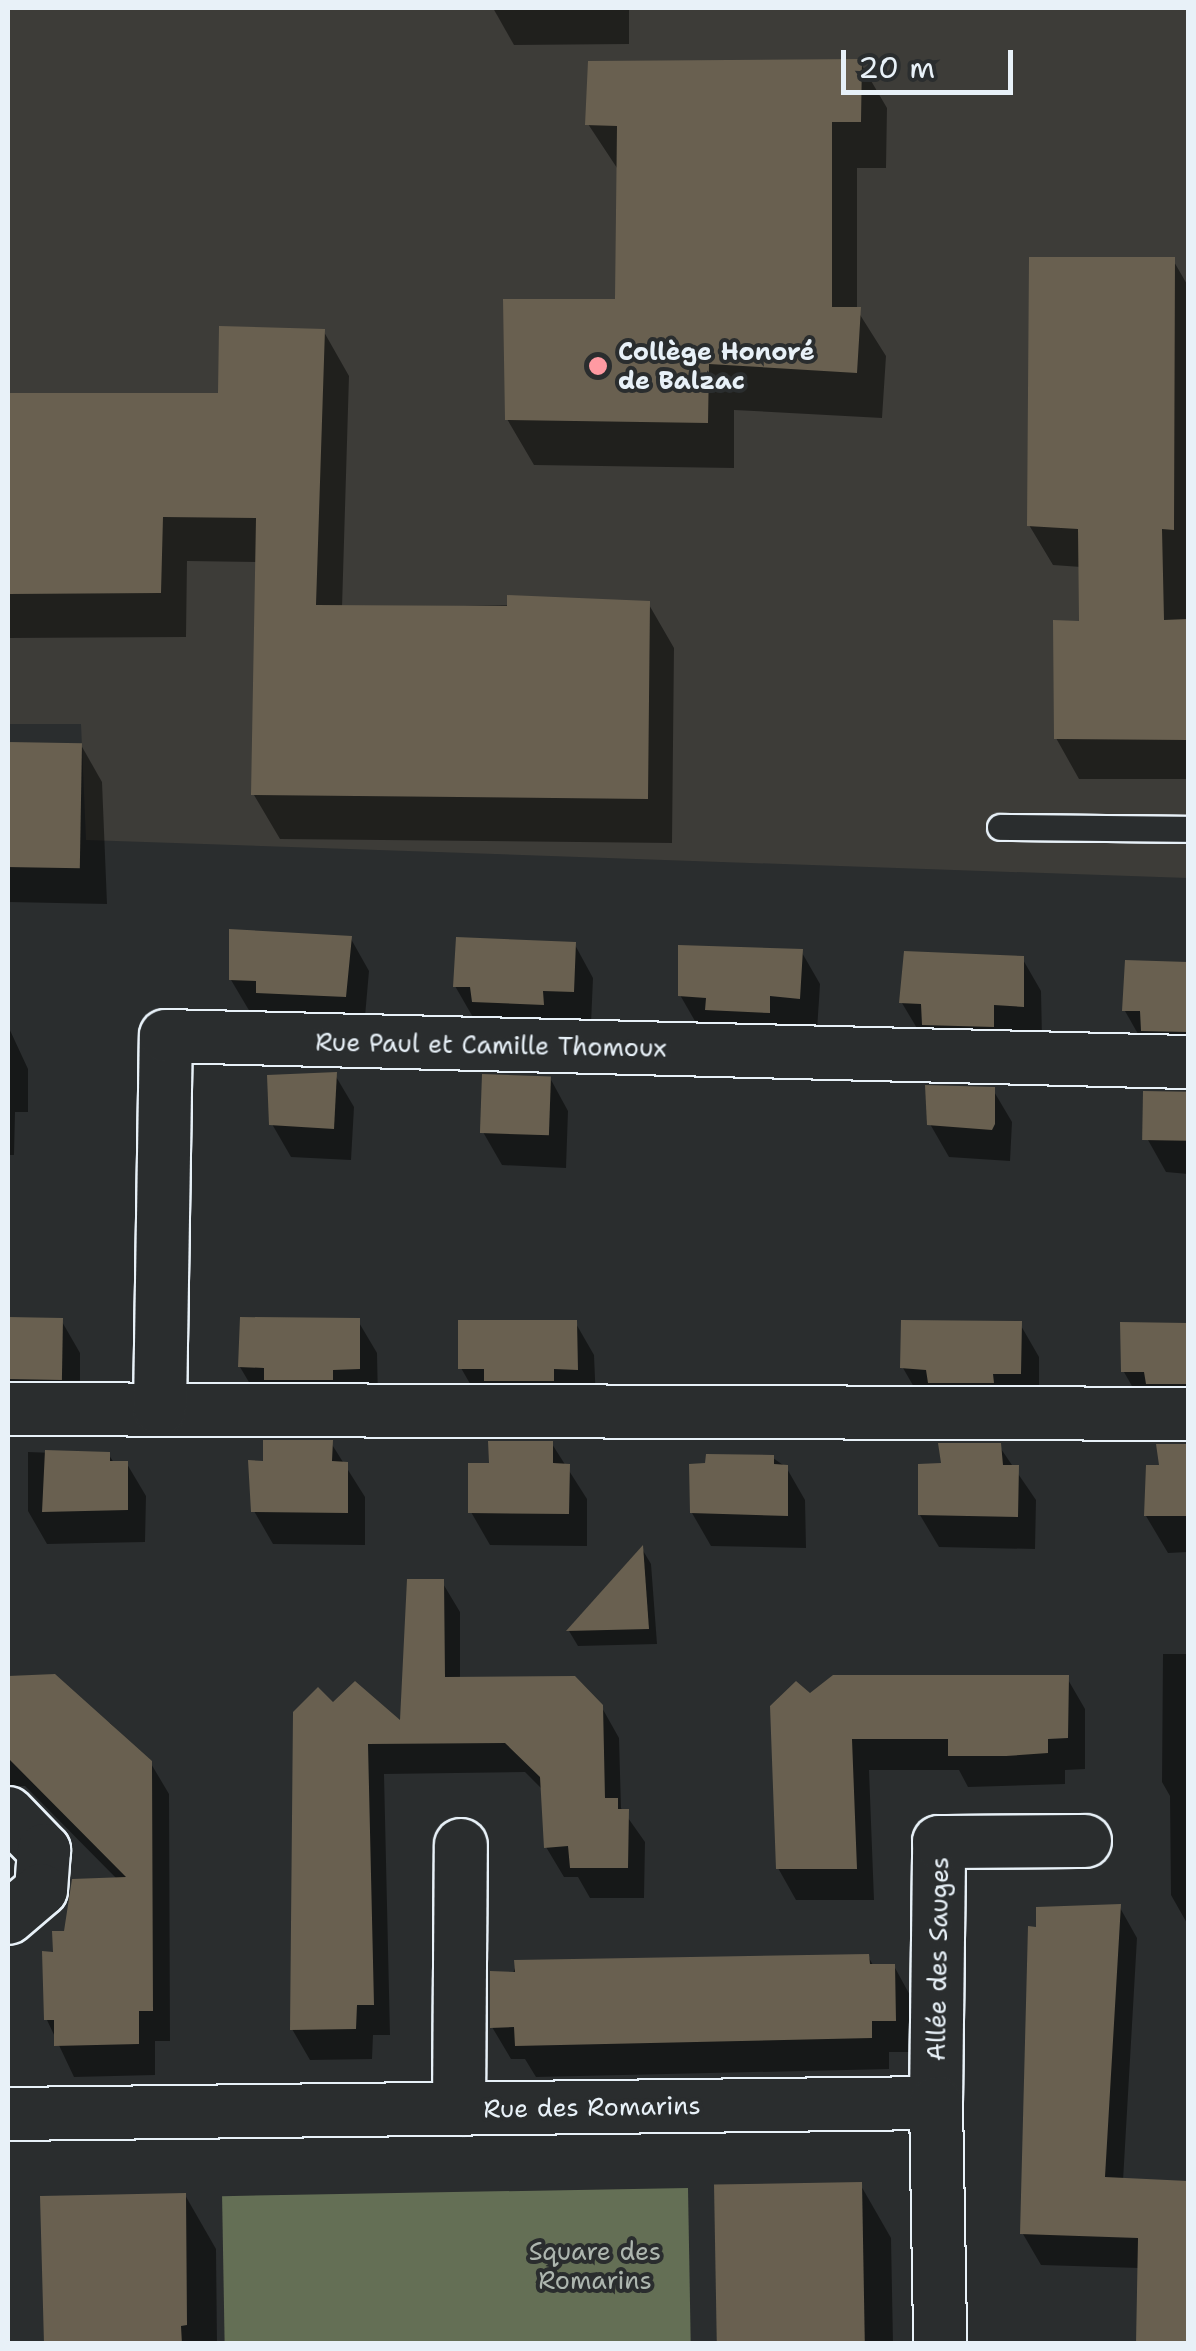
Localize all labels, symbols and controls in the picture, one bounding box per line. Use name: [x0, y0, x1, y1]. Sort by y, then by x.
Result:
scale bar: [846, 30, 1018, 92]
text: 20 m: [858, 47, 935, 88]
place label: Collège Honoré de Balzac: [618, 337, 815, 396]
marker: Collège Honoré de Balzac: [587, 355, 609, 377]
street label: Rue Paul et Camille Thomoux: [315, 1027, 667, 1063]
street label: Allée des Sauges: [921, 1857, 955, 2061]
street label: Rue des Romarins: [483, 2090, 701, 2124]
park label: Square des Romarins: [529, 2237, 661, 2296]

